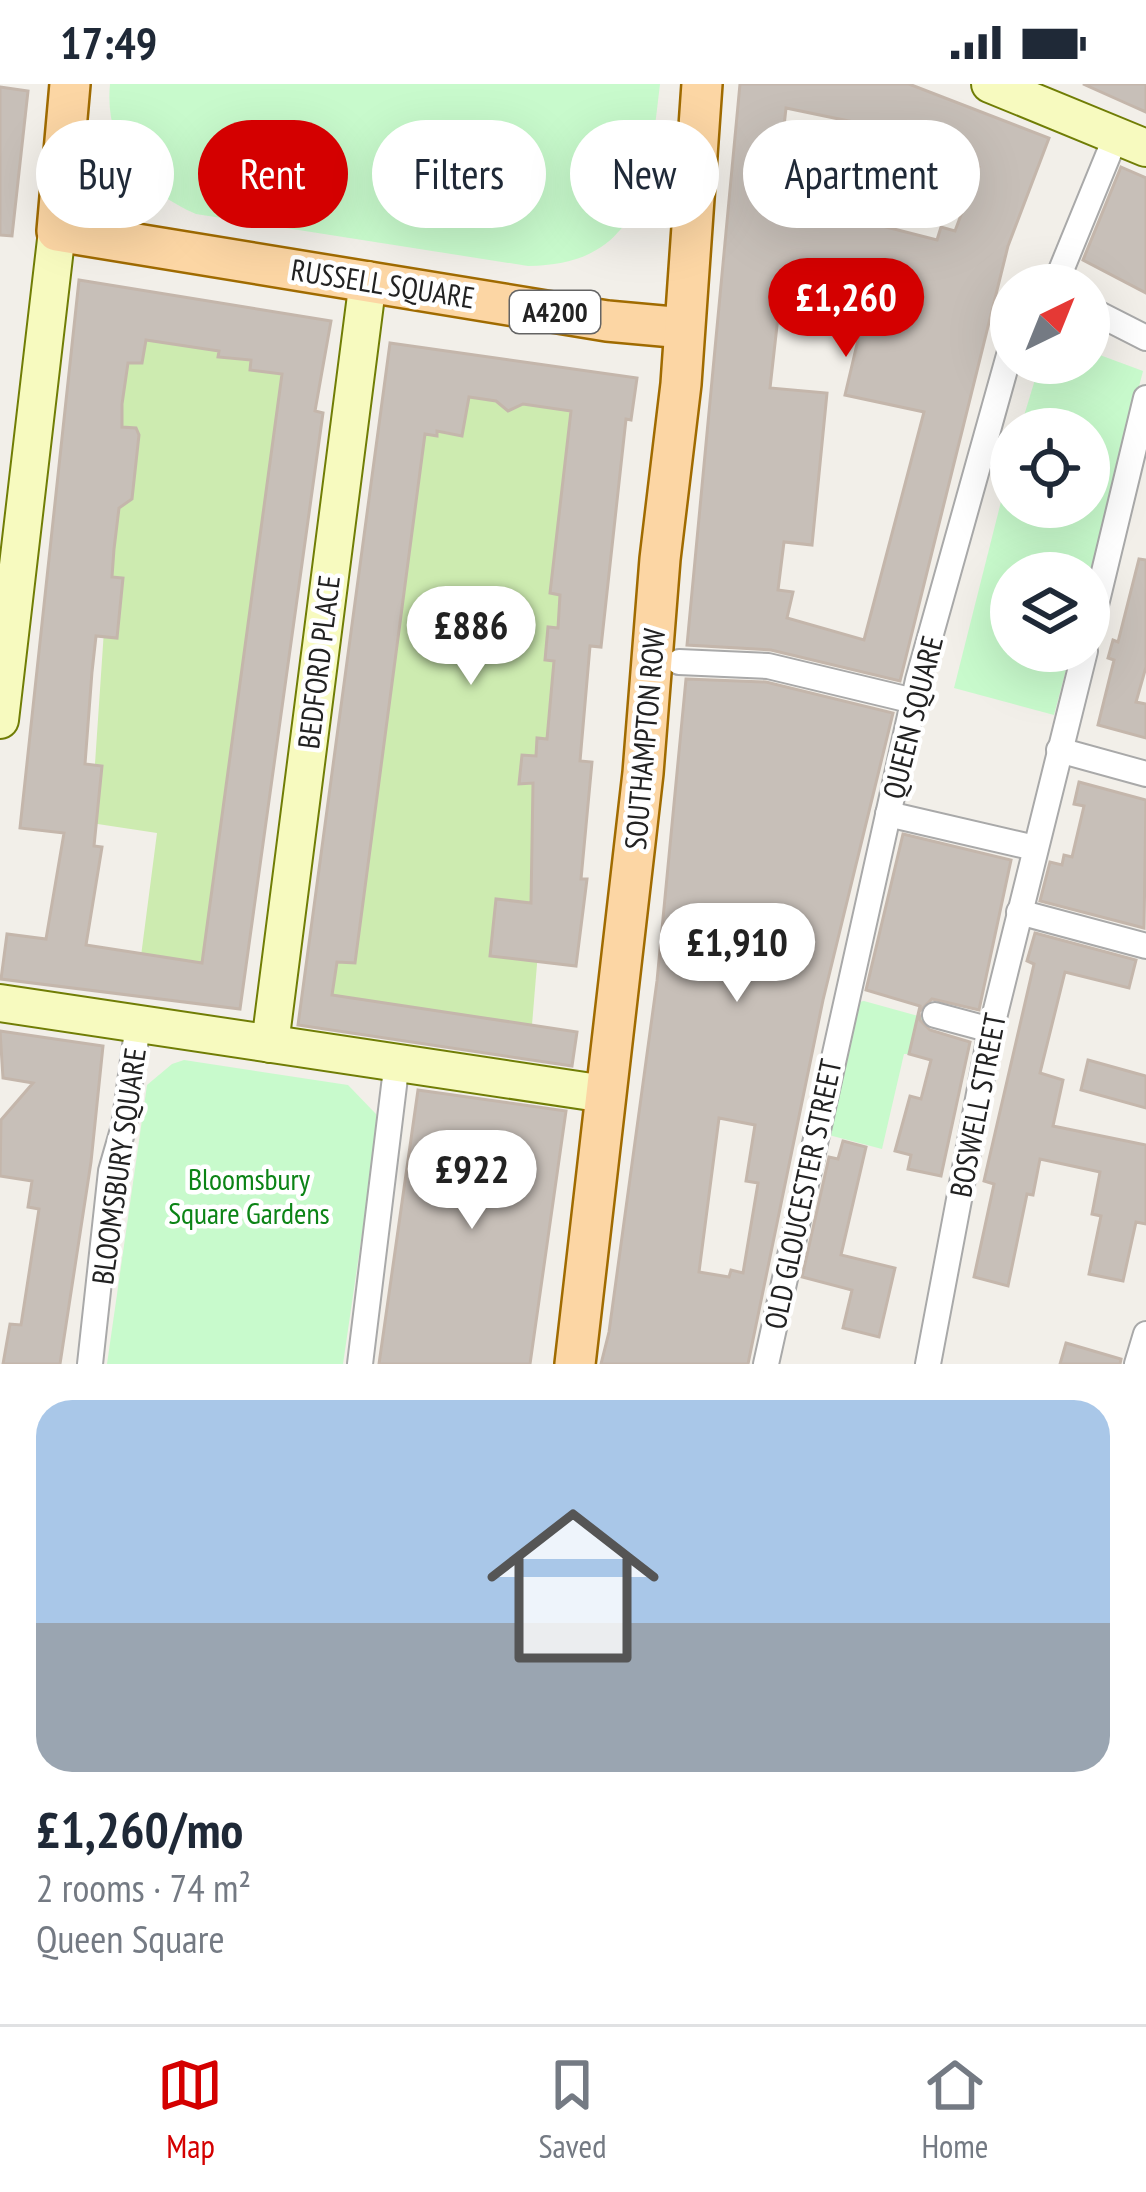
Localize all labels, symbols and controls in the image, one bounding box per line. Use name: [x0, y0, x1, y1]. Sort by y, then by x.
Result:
text: 17:49: [60, 13, 157, 71]
chip: Buy: [36, 120, 174, 228]
chip: Rent: [198, 120, 348, 228]
chip: Filters: [372, 120, 546, 228]
chip: New: [570, 120, 719, 228]
chip: Apartment: [743, 120, 980, 228]
street label: RUSSELL SQUARE: [288, 249, 478, 317]
pin: £1,260: [748, 258, 944, 360]
north arrow: [990, 264, 1110, 384]
map controls: [990, 264, 1110, 672]
text: £1,260: [795, 271, 897, 322]
road number: A4200: [510, 291, 600, 333]
button: locate: [990, 408, 1110, 528]
button: layers: [990, 552, 1110, 672]
street label: BEDFORD PLACE: [288, 573, 348, 751]
pin: £886: [400, 586, 542, 688]
text: £886: [434, 599, 508, 650]
street label: SOUTHAMPTON ROW: [615, 627, 673, 851]
street label: QUEEN SQUARE: [873, 631, 951, 803]
pin: £1,910: [639, 903, 835, 1005]
text: £1,910: [686, 916, 788, 967]
street label: BOSWELL STREET: [940, 1010, 1014, 1200]
street label: BLOOMSBURY SQUARE: [82, 1045, 154, 1287]
street label: OLD GLOUCESTER STREET: [754, 1055, 850, 1333]
pin: £922: [401, 1130, 543, 1232]
text: £922: [435, 1143, 509, 1194]
park label: Bloomsbury Square Gardens: [168, 1159, 330, 1232]
icon: home: [465, 1478, 681, 1694]
text: £1,260/mo: [36, 1796, 243, 1862]
text: 2 rooms · 74 m²: [36, 1862, 251, 1913]
text: Queen Square: [36, 1913, 225, 1964]
tab: Map: [157, 2052, 223, 2167]
tab: Saved: [538, 2052, 606, 2167]
tab: Home: [921, 2052, 988, 2167]

